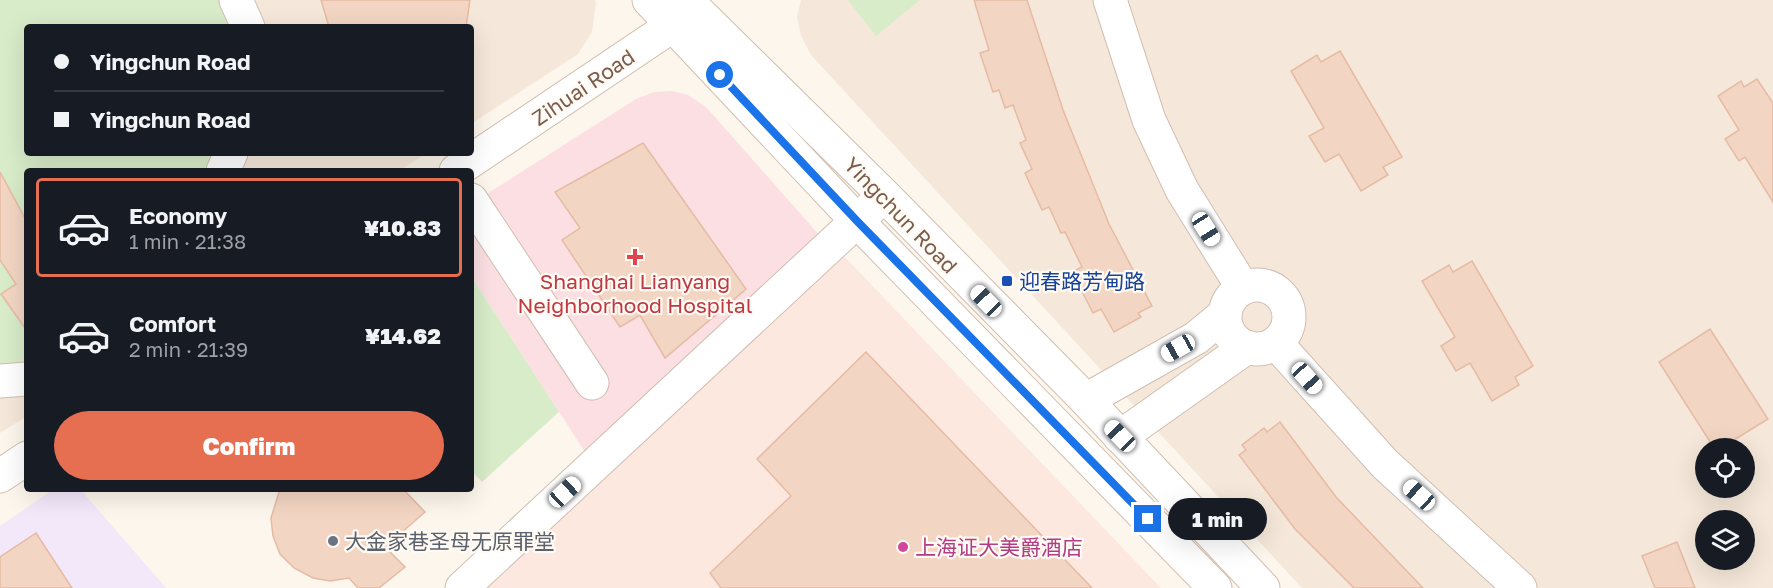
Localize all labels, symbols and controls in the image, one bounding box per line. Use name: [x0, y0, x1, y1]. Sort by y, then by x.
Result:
street label: Zihuai Road: [527, 43, 639, 131]
text: Yingchun Road: [90, 48, 251, 75]
route start: [706, 61, 733, 88]
text: Yingchun Road: [90, 106, 251, 133]
street label: Yingchun Road: [839, 151, 963, 279]
icon: car: [57, 201, 111, 255]
text: Economy: [129, 202, 227, 229]
car: [1189, 209, 1223, 249]
text: ¥10.83: [364, 214, 441, 241]
text: 1 min · 21:38: [129, 229, 246, 253]
marker: Shanghai Lianyang Neighborhood Hospital: [626, 248, 644, 266]
place label: Shanghai Lianyang Neighborhood Hospital: [518, 268, 752, 318]
place label: 迎春路芳甸路: [1019, 268, 1145, 294]
marker: 迎春路芳甸路: [1000, 274, 1014, 288]
car: [967, 282, 1005, 320]
icon: car: [57, 309, 111, 363]
text: Comfort: [129, 310, 216, 337]
text: ¥14.62: [365, 322, 441, 349]
car: [1158, 331, 1198, 365]
text: 2 min · 21:39: [129, 337, 248, 361]
car: [1288, 359, 1326, 397]
button: Confirm: [54, 411, 444, 480]
car: [1101, 417, 1139, 455]
map controls: [1695, 438, 1755, 570]
button: locate: [1695, 438, 1755, 498]
car: [546, 473, 584, 511]
car: [1400, 476, 1438, 514]
callout: 1 min: [1169, 498, 1268, 540]
route end: [1134, 505, 1161, 532]
text: 1 min: [1192, 507, 1243, 531]
button: layers: [1695, 510, 1755, 570]
place label: 大金家巷圣母无原罪堂: [345, 528, 555, 554]
marker: 大金家巷圣母无原罪堂: [326, 534, 340, 548]
place label: 上海证大美爵酒店: [915, 534, 1083, 560]
marker: 上海证大美爵酒店: [896, 540, 910, 554]

